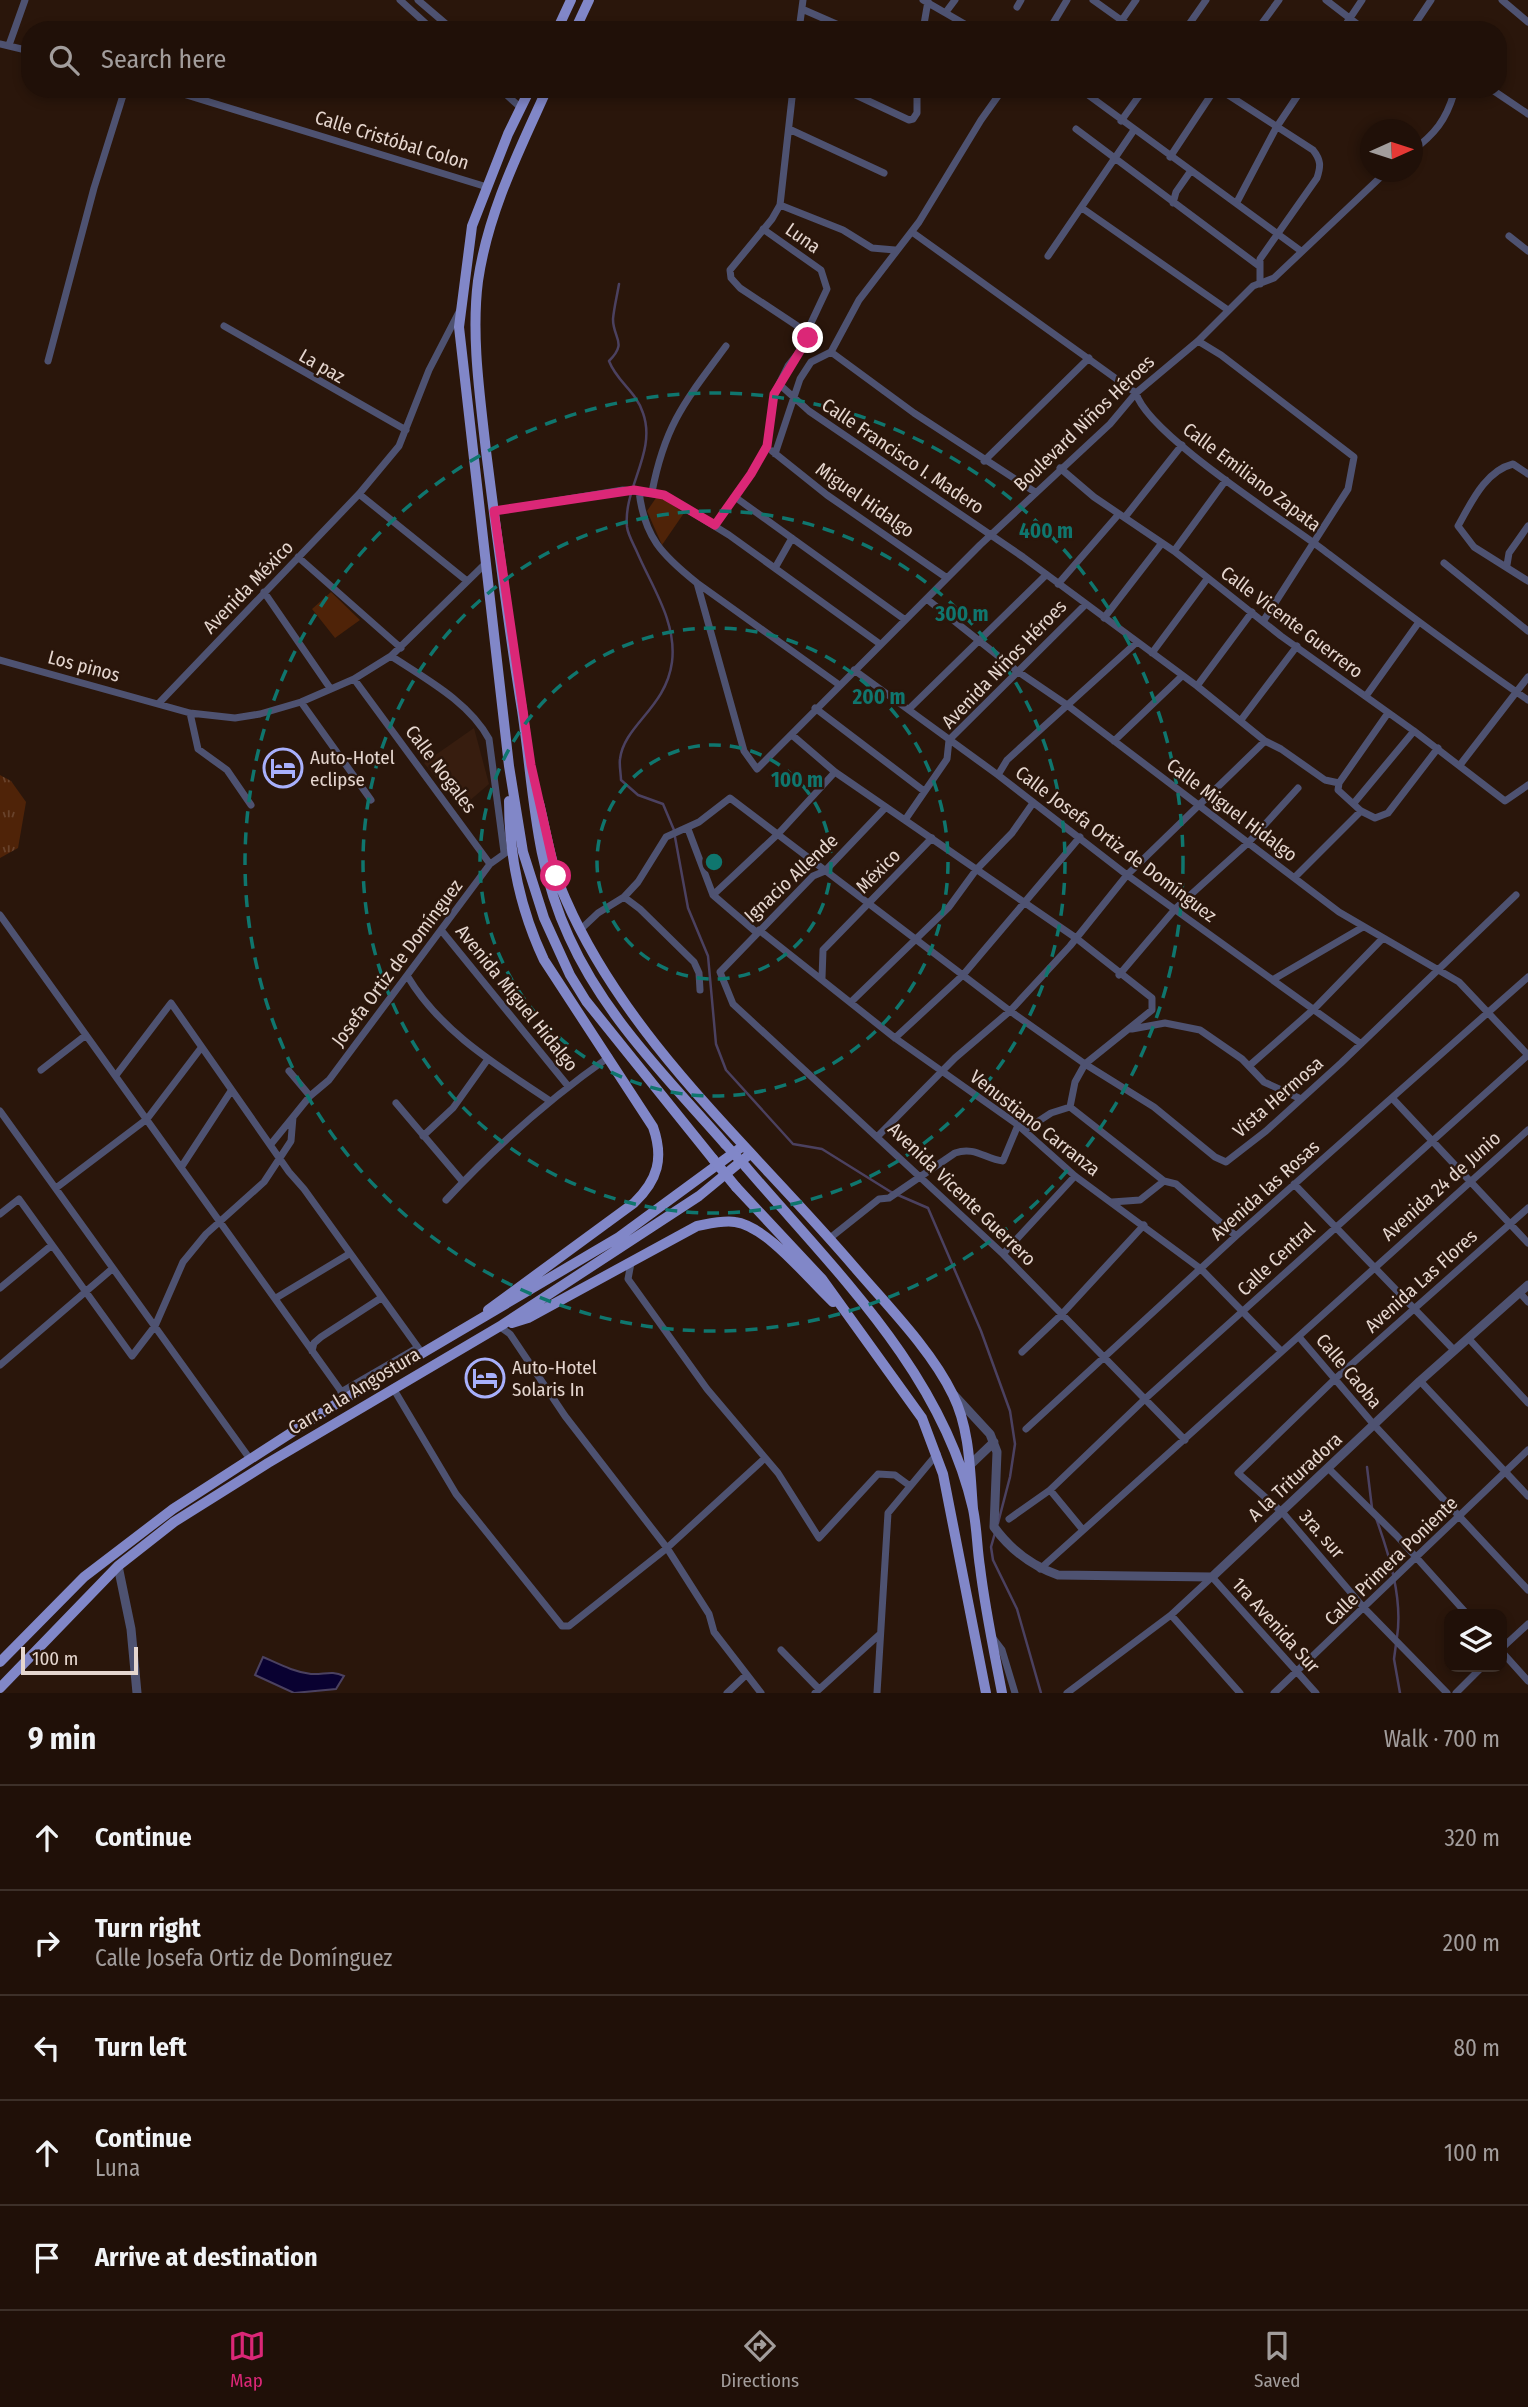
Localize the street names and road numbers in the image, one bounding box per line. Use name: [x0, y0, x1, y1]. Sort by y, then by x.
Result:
street label: Calle Cristóbal Colon: [312, 106, 472, 174]
street label: Luna: [781, 218, 825, 258]
street label: La paz: [295, 344, 349, 388]
street label: Boulevard Niños Héroes: [1009, 350, 1159, 496]
street label: Calle Francisco I. Madero: [818, 393, 988, 519]
street label: Calle Emiliano Zapata: [1179, 418, 1325, 536]
street label: Miguel Hidalgo: [811, 458, 919, 542]
street label: Avenida México: [198, 536, 298, 638]
street label: Calle Vicente Guerrero: [1216, 561, 1368, 683]
street label: Avenida Niños Héroes: [937, 595, 1071, 733]
street label: Los pinos: [45, 645, 123, 687]
street label: Calle Nogales: [401, 721, 481, 817]
street label: Calle Miguel Hidalgo: [1162, 753, 1302, 867]
street label: Calle Josefa Ortiz de Domínguez: [1011, 761, 1221, 927]
street label: Ignacio Allende: [739, 829, 843, 927]
street label: México: [851, 844, 905, 898]
street label: Josefa Ortiz de Domínguez: [327, 874, 468, 1051]
street label: Avenida Miguel Hidalgo: [451, 920, 583, 1076]
street label: Vista Hermosa: [1228, 1052, 1328, 1142]
street label: Venustiano Carranza: [965, 1065, 1105, 1181]
street label: Avenida Vicente Guerrero: [883, 1118, 1041, 1270]
street label: Avenida 24 de Junio: [1377, 1127, 1505, 1245]
street label: Avenida las Rosas: [1206, 1135, 1324, 1245]
street label: Calle Central: [1233, 1217, 1319, 1301]
street label: Avenida Las Flores: [1360, 1225, 1482, 1337]
street label: Calle Caoba: [1311, 1329, 1387, 1413]
street label: Carr. a la Angostura: [284, 1343, 424, 1439]
street label: A la Trituradora: [1243, 1428, 1347, 1526]
street label: Calle Primera Poniente: [1320, 1492, 1462, 1630]
street label: 3ra. sur: [1295, 1505, 1350, 1563]
street label: 1ra Avenida Sur: [1227, 1573, 1325, 1677]

